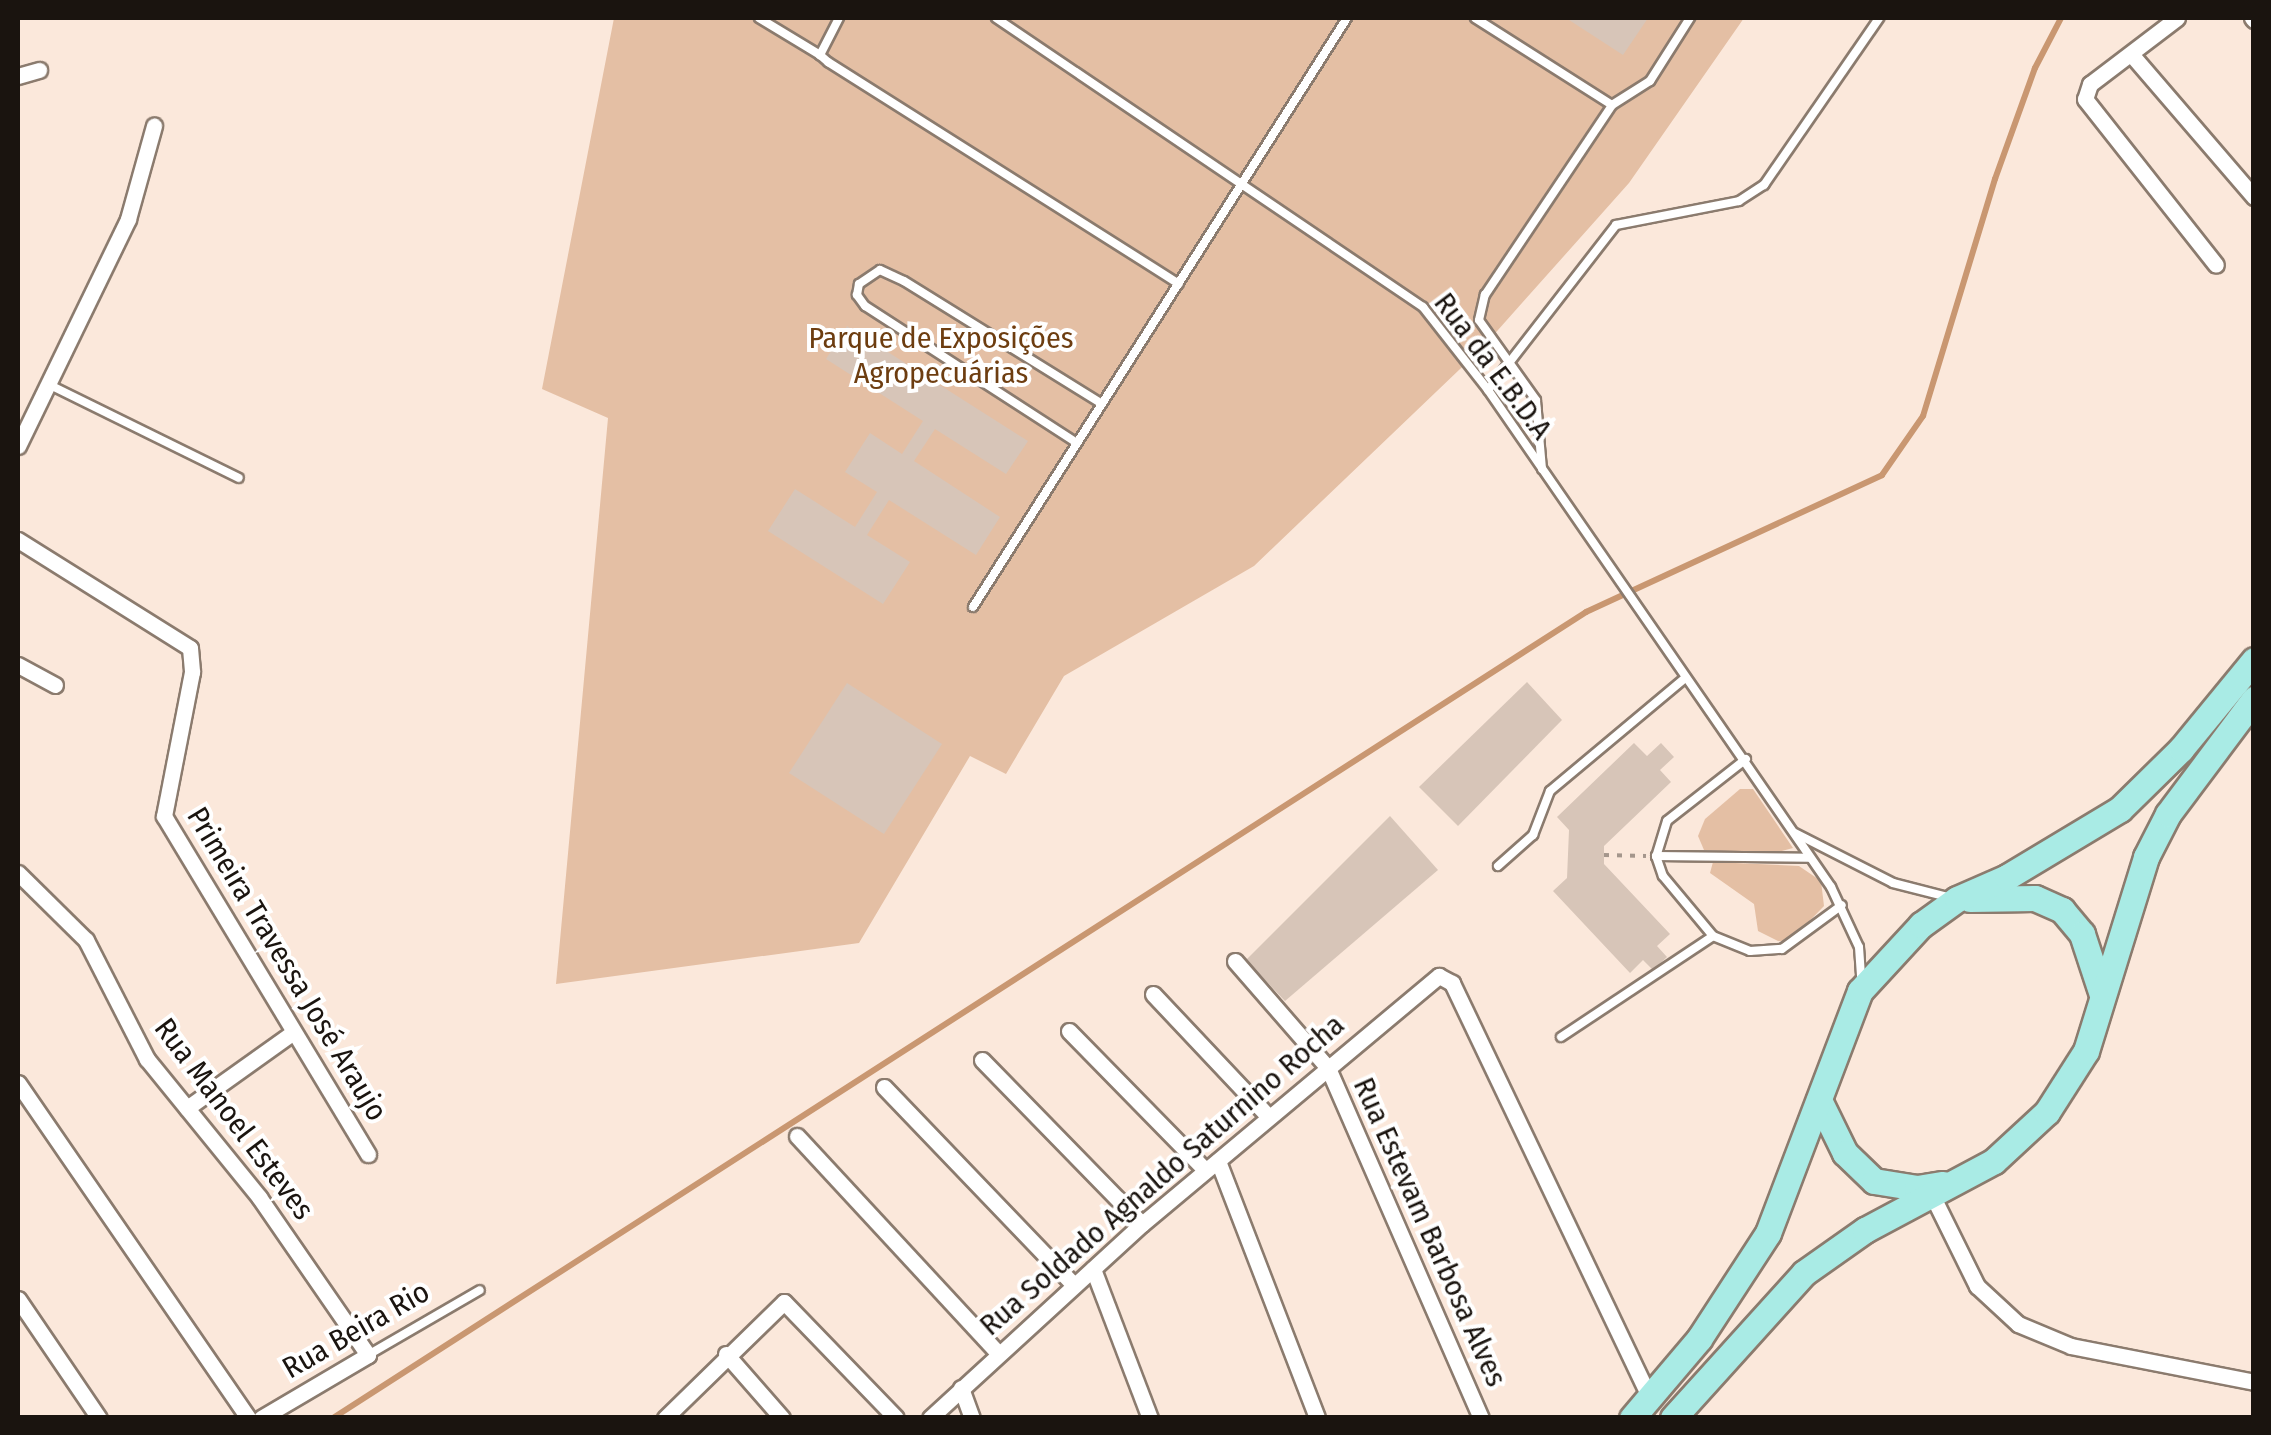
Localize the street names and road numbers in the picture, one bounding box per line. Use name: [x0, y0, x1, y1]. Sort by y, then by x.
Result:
street label: Rua da E.B.D.A: [1426, 286, 1560, 446]
street label: Primeira Travessa José Araujo: [179, 801, 395, 1127]
street label: Rua Soldado Agnaldo Saturnino Rocha: [972, 1007, 1352, 1343]
street label: Rua Manoel Esteves: [147, 1011, 321, 1227]
street label: Rua Estevam Barbosa Alves: [1346, 1072, 1514, 1392]
street label: Rua Beira Rio: [276, 1274, 436, 1386]

